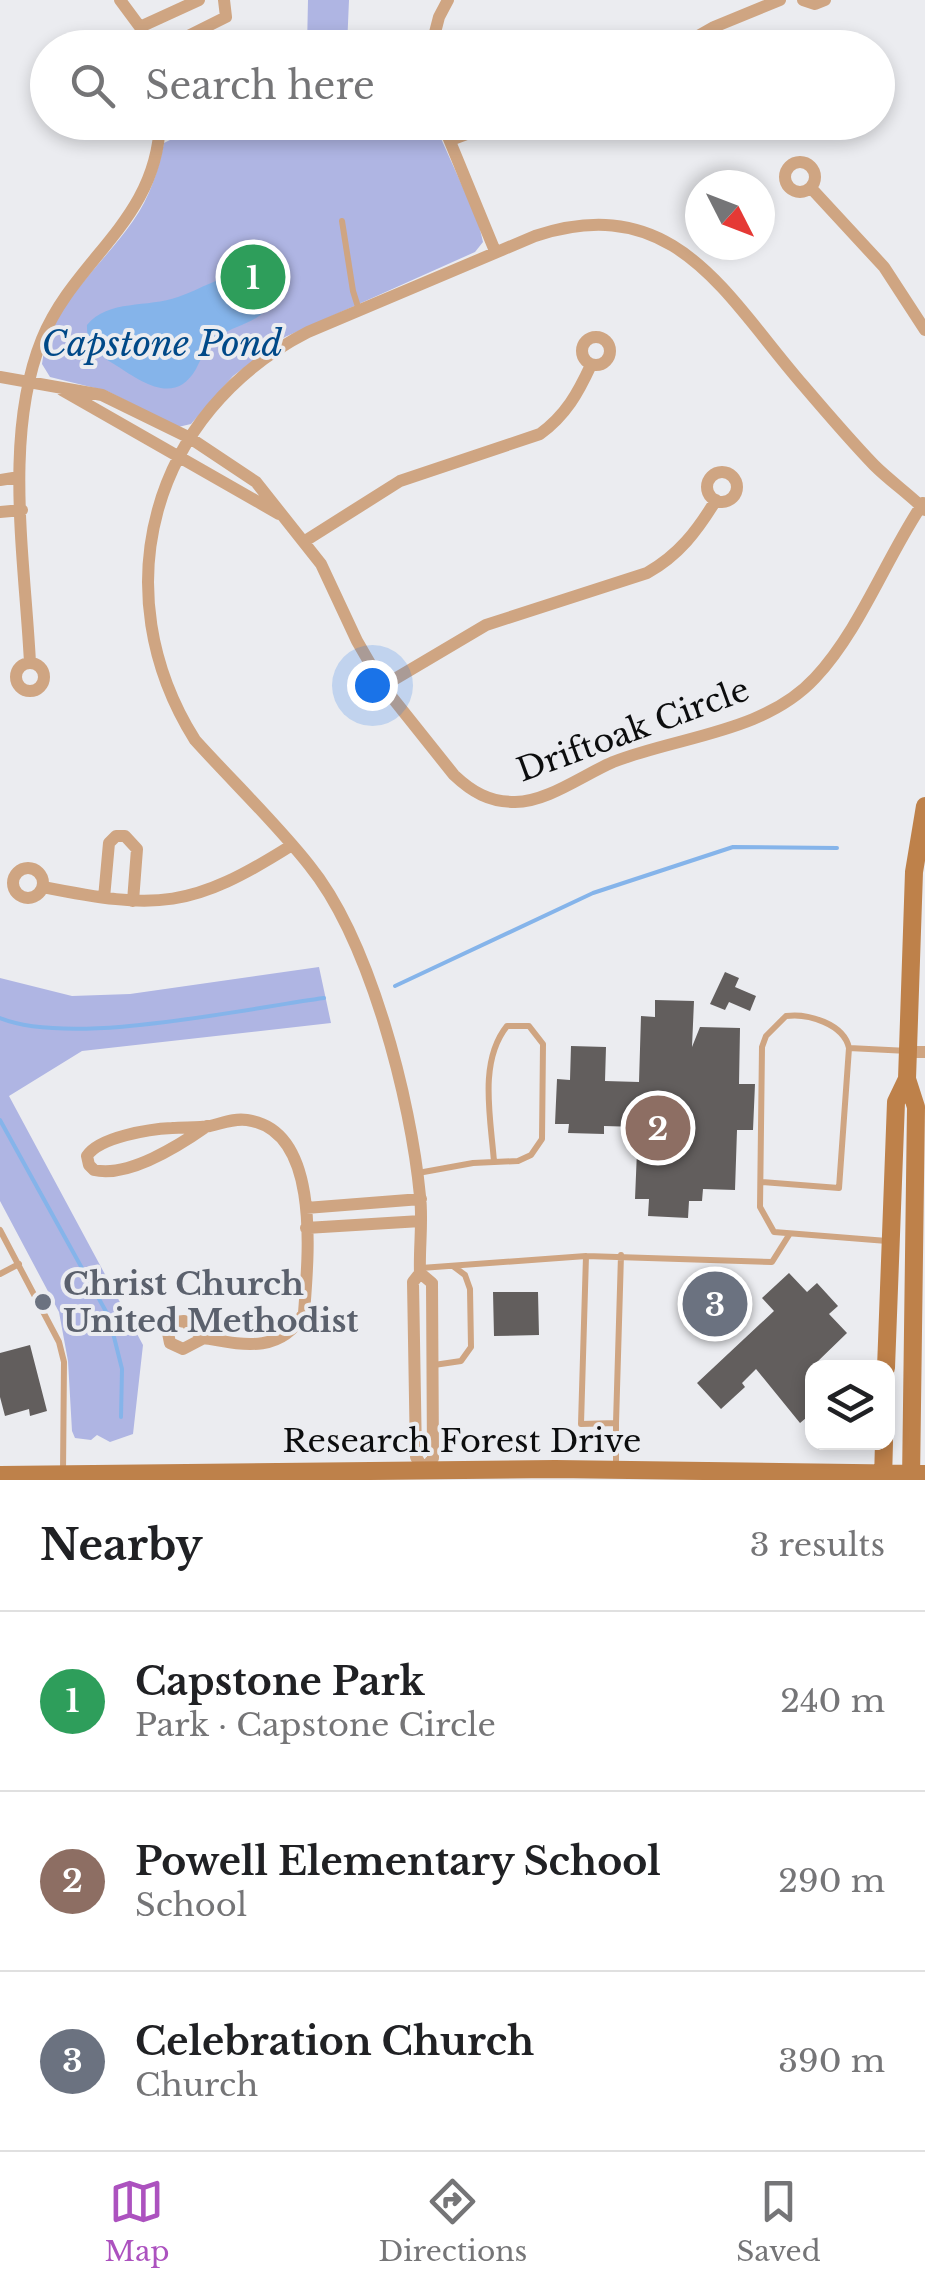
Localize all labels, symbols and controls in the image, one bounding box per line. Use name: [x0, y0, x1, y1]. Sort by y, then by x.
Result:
search box: [30, 30, 895, 140]
icon: search: [65, 58, 120, 113]
text: Search here: [145, 62, 375, 109]
north arrow: [685, 170, 775, 260]
pin: 1: [220, 240, 286, 314]
water label: Capstone Pond: [41, 322, 283, 365]
your location: [347, 660, 398, 711]
street label: Driftoak Circle: [511, 669, 755, 791]
pin: 2: [626, 1090, 690, 1166]
place label: Christ Church United Methodist: [63, 1264, 359, 1341]
pin: 3: [682, 1266, 748, 1342]
marker: Christ Church United Methodist: [32, 1291, 54, 1313]
map controls: [805, 1360, 895, 1450]
button: layers: [805, 1360, 895, 1450]
street label: Research Forest Drive: [283, 1421, 641, 1461]
text: Nearby: [40, 1519, 203, 1571]
text: 3 results: [750, 1525, 885, 1565]
text: Capstone Park: [135, 1658, 425, 1705]
text: 1: [66, 1681, 79, 1721]
text: 240 m: [780, 1681, 885, 1721]
text: Park · Capstone Circle: [135, 1705, 496, 1745]
text: Powell Elementary School: [135, 1838, 661, 1885]
text: 2: [62, 1861, 83, 1901]
text: 290 m: [778, 1861, 885, 1901]
text: School: [135, 1885, 247, 1925]
text: Celebration Church: [135, 2018, 534, 2065]
text: 3: [62, 2041, 83, 2081]
text: 390 m: [778, 2041, 885, 2081]
text: Church: [135, 2065, 258, 2105]
tab: Map: [104, 2174, 169, 2269]
tab: Directions: [378, 2174, 527, 2269]
tab: Saved: [736, 2174, 821, 2269]

